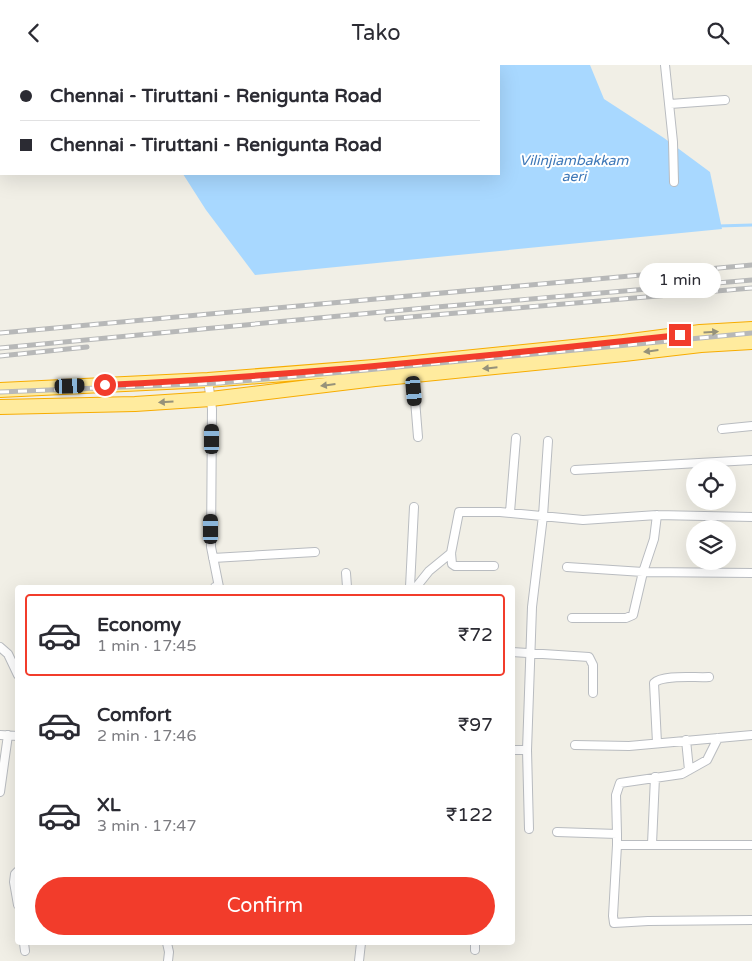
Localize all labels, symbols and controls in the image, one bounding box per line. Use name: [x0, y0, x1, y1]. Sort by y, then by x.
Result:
icon: back: [20, 19, 48, 47]
icon: search: [704, 19, 732, 47]
text: Tako: [351, 20, 401, 46]
text: Chennai - Tiruttani - Renigunta Road: [50, 85, 382, 107]
text: Chennai - Tiruttani - Renigunta Road: [50, 134, 382, 156]
water label: Vilinjiambakkam aeri: [520, 152, 630, 185]
callout: 1 min: [639, 263, 721, 297]
text: 1 min: [659, 270, 701, 290]
route end: [669, 324, 691, 346]
one-way arrow: [703, 327, 719, 335]
one-way arrow: [643, 347, 659, 355]
one-way arrow: [481, 364, 497, 372]
route start: [94, 374, 116, 396]
car: [405, 375, 422, 407]
car: [54, 378, 85, 394]
one-way arrow: [320, 381, 336, 389]
one-way arrow: [158, 398, 174, 406]
car: [204, 424, 219, 454]
map controls: [686, 460, 736, 570]
button: locate: [686, 460, 736, 510]
car: [203, 514, 218, 544]
button: layers: [686, 520, 736, 570]
icon: car: [37, 613, 82, 658]
text: Economy: [97, 614, 181, 636]
text: ₹72: [458, 624, 493, 646]
text: 1 min · 17:45: [97, 636, 196, 656]
icon: car: [37, 703, 82, 748]
text: Comfort: [97, 704, 171, 726]
text: ₹97: [458, 714, 493, 736]
text: 2 min · 17:46: [97, 726, 196, 746]
icon: car: [37, 793, 82, 838]
text: XL: [97, 794, 121, 816]
text: ₹122: [446, 804, 493, 826]
text: 3 min · 17:47: [97, 816, 196, 836]
button: Confirm: [35, 877, 495, 935]

